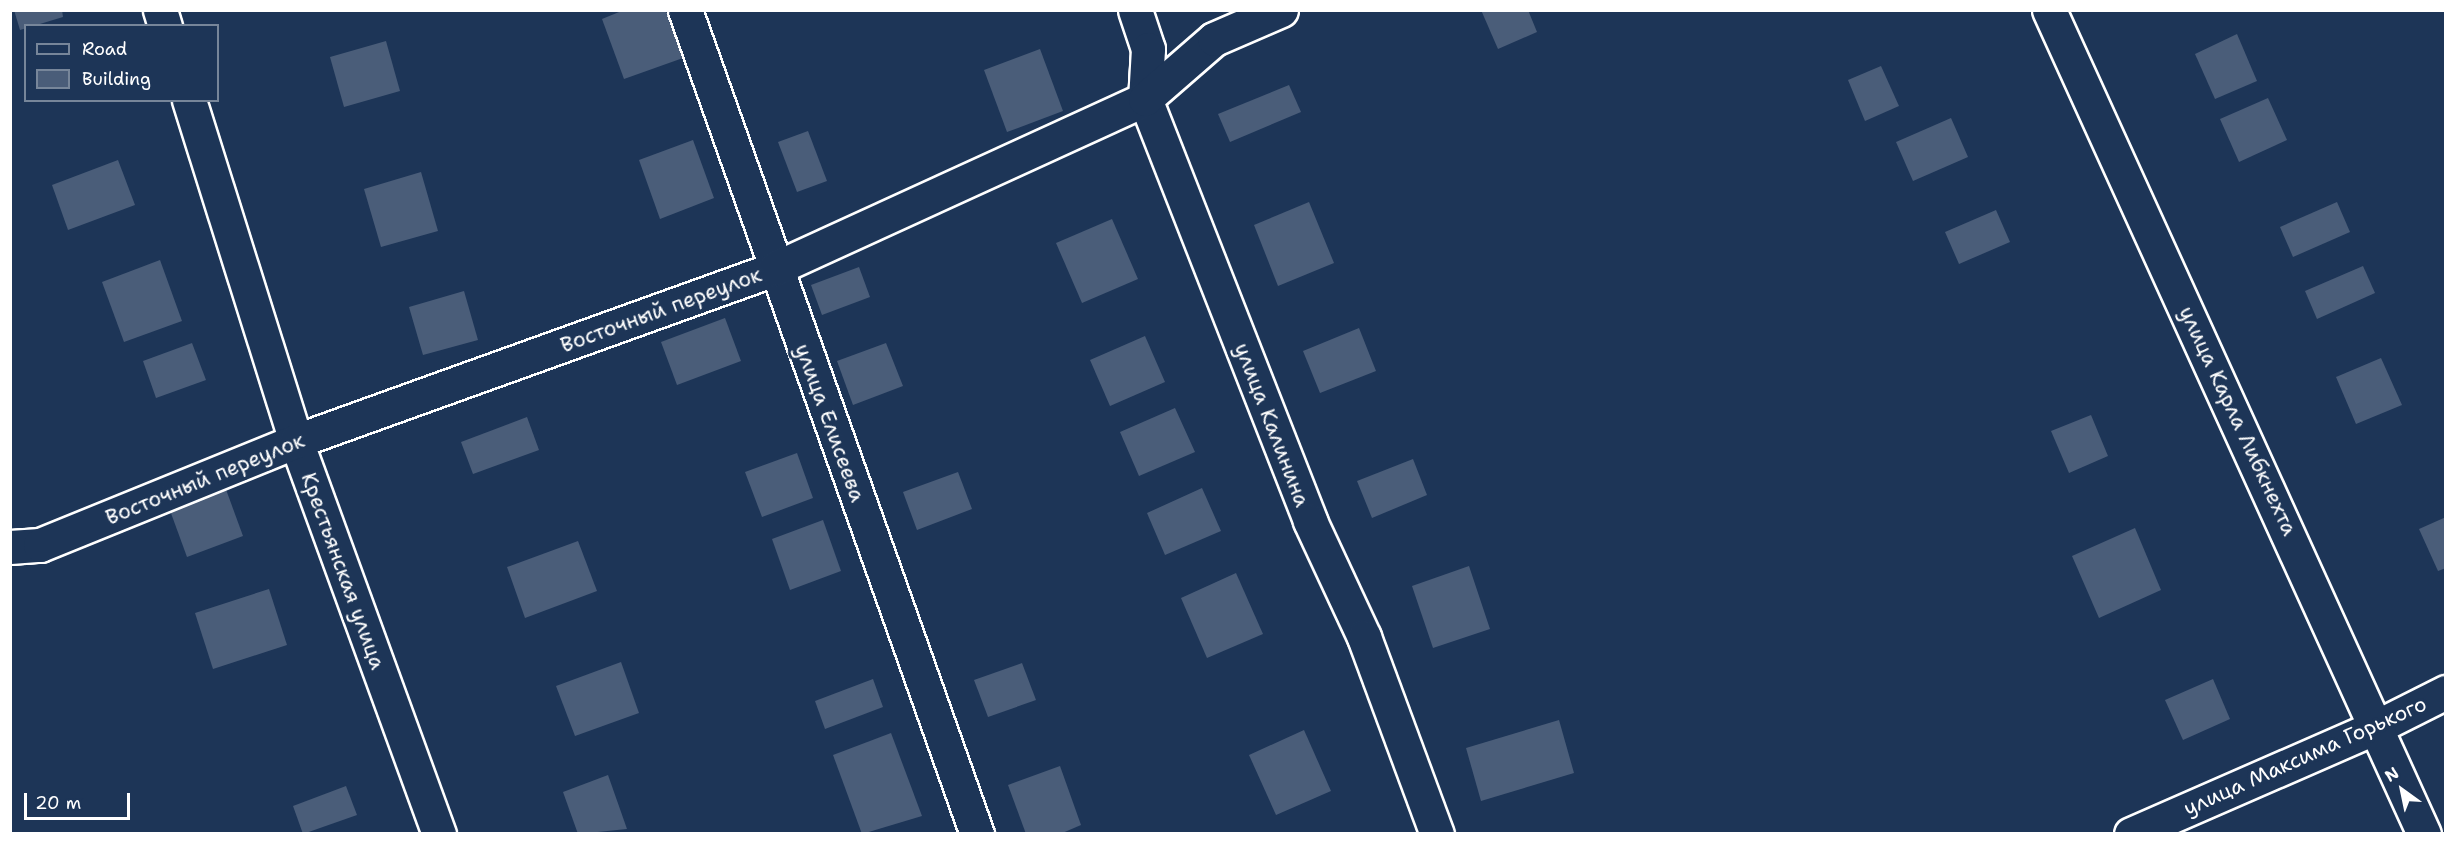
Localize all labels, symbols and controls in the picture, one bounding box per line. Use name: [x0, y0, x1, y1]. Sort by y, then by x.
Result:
legend: [24, 24, 219, 102]
text: Road: [82, 37, 127, 61]
text: Building: [82, 67, 151, 91]
street label: Восточный переулок: [557, 262, 765, 358]
street label: улица Карла Либкнехта: [2174, 302, 2302, 540]
street label: улица Елисеева: [790, 340, 870, 506]
street label: улица Калинина: [1229, 340, 1315, 510]
street label: Восточный переулок: [102, 428, 308, 530]
street label: Крестьянская улица: [296, 469, 390, 673]
street label: улица Максима Горького: [2180, 691, 2430, 821]
north arrow: [2372, 760, 2432, 820]
text: N: [2381, 762, 2403, 787]
scale bar: [27, 781, 134, 819]
text: 20 m: [35, 791, 81, 815]

